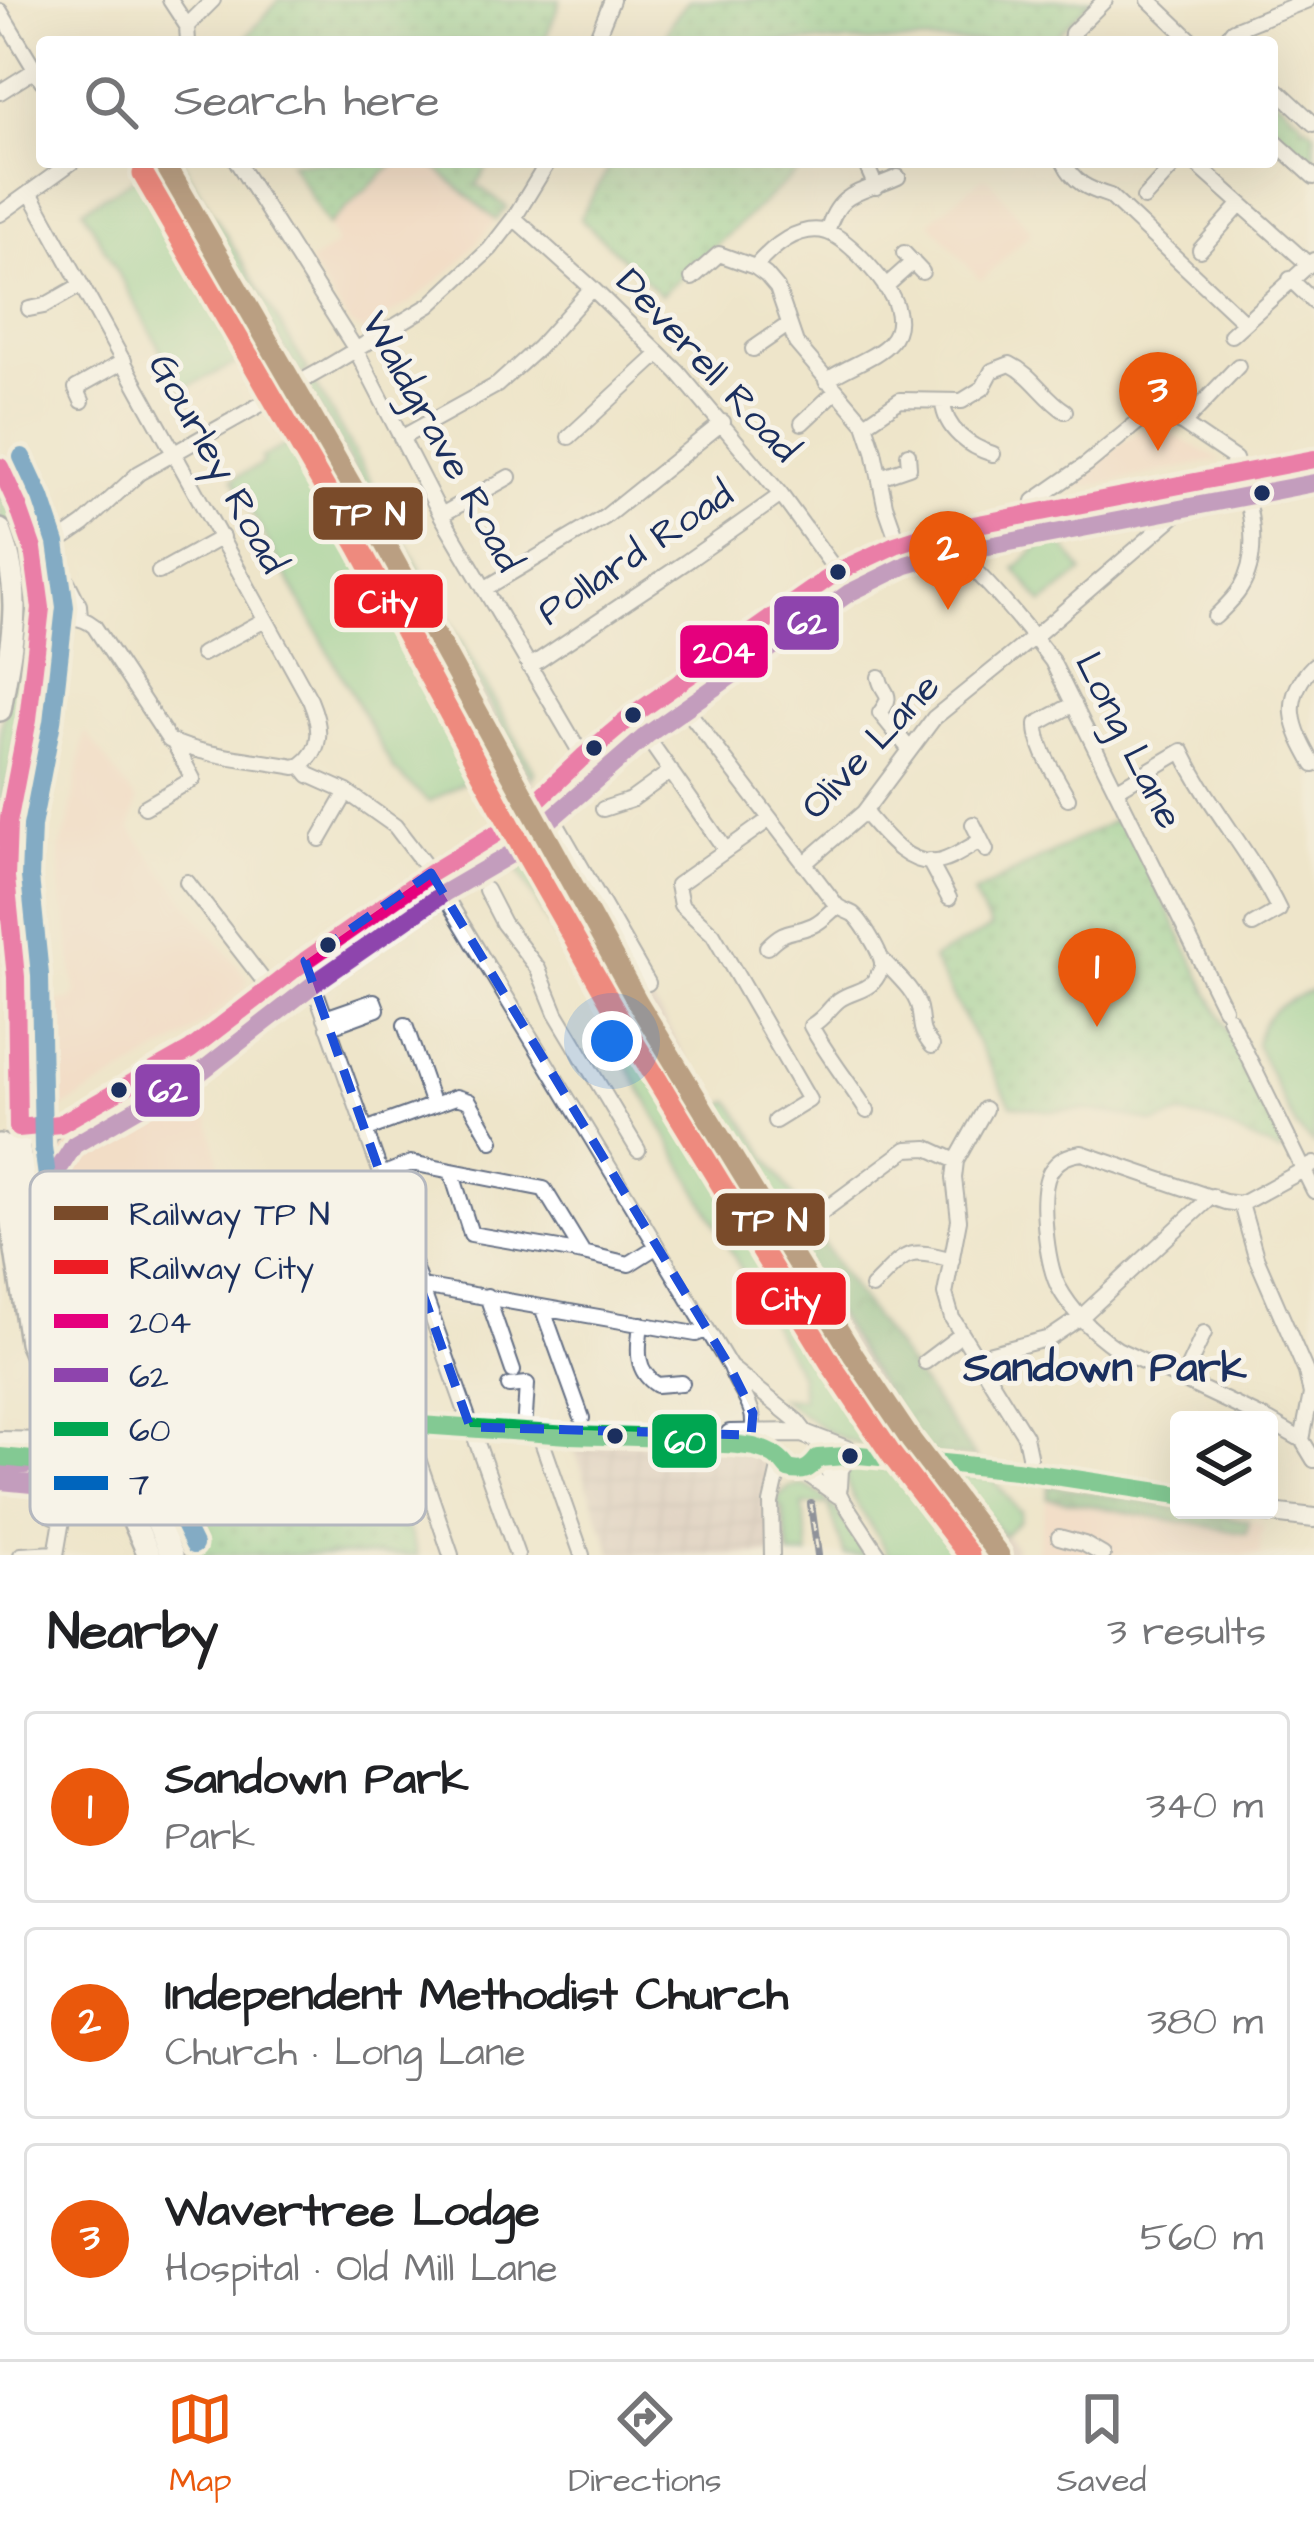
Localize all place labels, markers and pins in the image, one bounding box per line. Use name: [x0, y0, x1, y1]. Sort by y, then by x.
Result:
pin: 3: [1119, 352, 1197, 451]
unlabelled marker: [1251, 482, 1273, 504]
pin: 2: [909, 511, 987, 610]
unlabelled marker: [827, 561, 849, 583]
unlabelled marker: [622, 704, 644, 726]
unlabelled marker: [583, 737, 605, 759]
pin: 1: [1058, 928, 1136, 1027]
unlabelled marker: [317, 934, 339, 956]
unlabelled marker: [108, 1079, 130, 1101]
unlabelled marker: [604, 1425, 626, 1447]
unlabelled marker: [839, 1445, 861, 1467]

